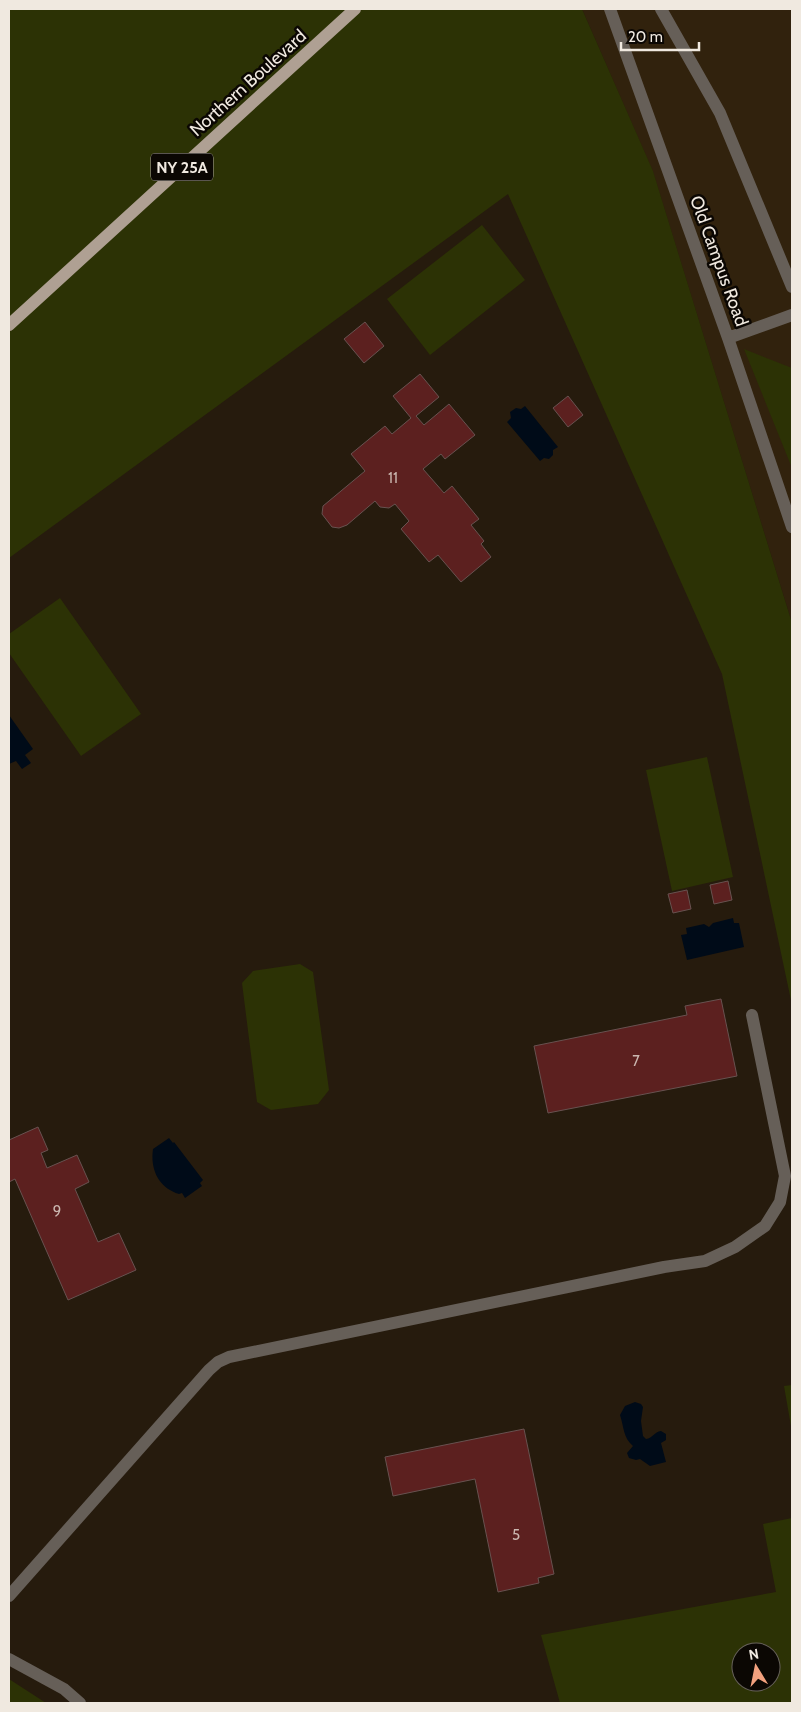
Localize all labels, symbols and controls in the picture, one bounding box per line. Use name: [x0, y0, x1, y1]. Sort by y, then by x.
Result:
scale bar: [621, 20, 698, 52]
street label: Northern Boulevard: [185, 25, 311, 141]
text: 20 m: [628, 28, 663, 46]
road number: NY 25A: [151, 154, 213, 180]
street label: Old Campus Road: [685, 193, 753, 329]
house number: 11: [388, 469, 398, 487]
house number: 7: [632, 1052, 640, 1070]
house number: 9: [53, 1202, 61, 1220]
house number: 5: [512, 1526, 520, 1544]
north arrow: [731, 1642, 781, 1692]
text: N: [747, 1644, 760, 1664]

